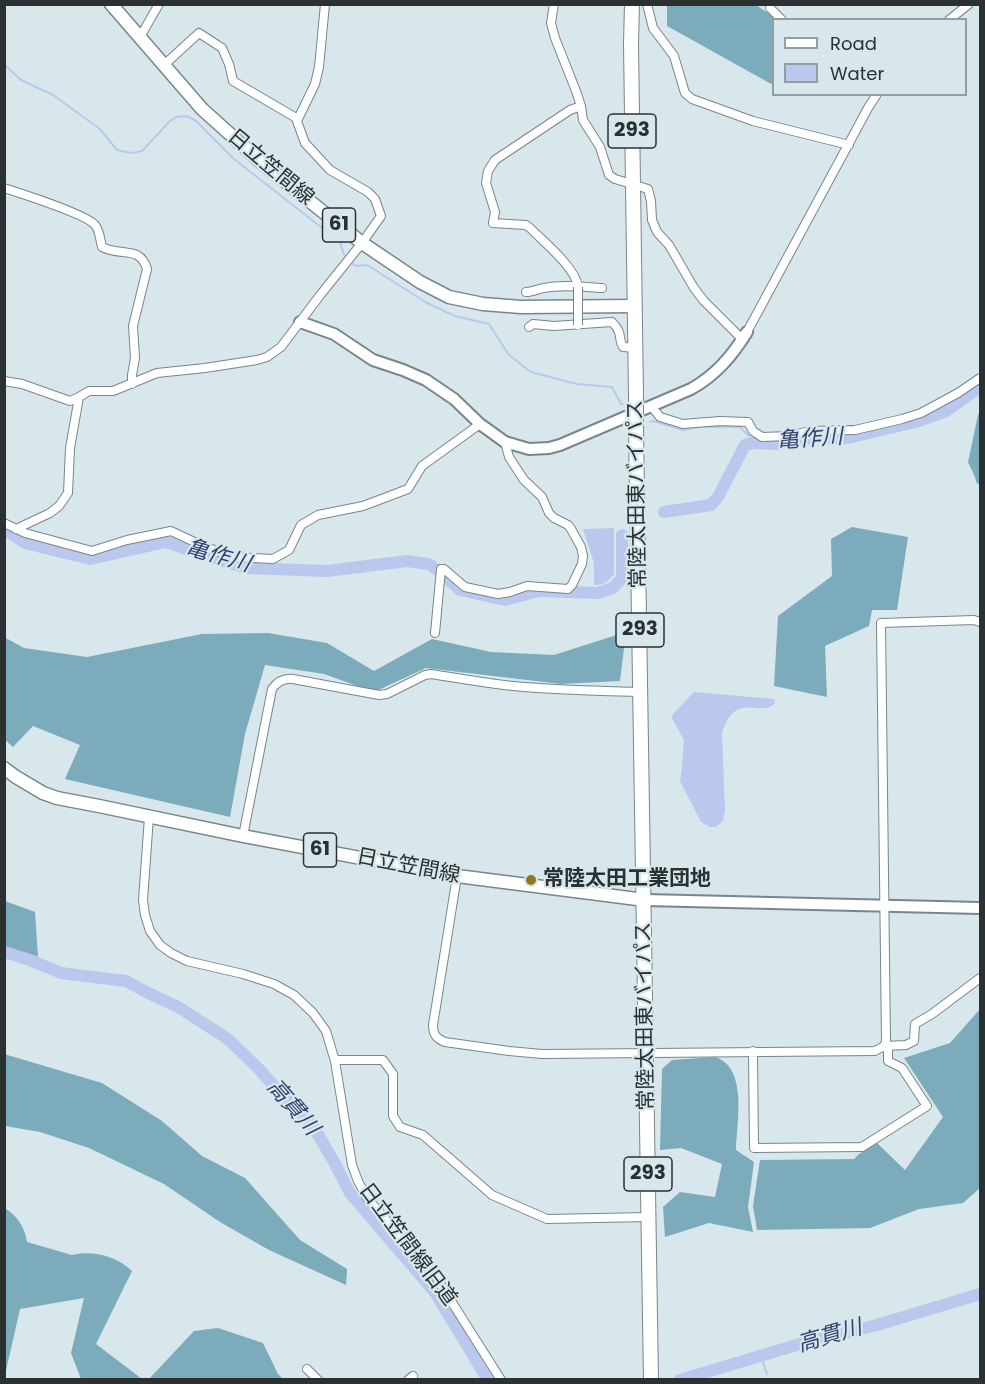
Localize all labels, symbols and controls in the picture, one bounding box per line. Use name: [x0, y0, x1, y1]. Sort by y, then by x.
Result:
legend: [772, 18, 967, 96]
text: Road: [830, 31, 877, 56]
text: Water: [830, 61, 884, 86]
road number: 293: [608, 114, 656, 148]
street label: 日立笠間線: [222, 125, 318, 211]
road number: 61: [322, 208, 356, 242]
street label: 常陸太田東バイパス: [624, 399, 652, 589]
water label: 亀作川: [776, 425, 844, 455]
water label: 亀作川: [183, 535, 253, 579]
road number: 293: [616, 613, 664, 647]
road number: 61: [304, 833, 336, 867]
street label: 日立笠間線: [354, 845, 462, 889]
place label: 常陸太田工業団地: [543, 867, 711, 893]
marker: 常陸太田工業団地: [524, 873, 538, 887]
street label: 常陸太田東バイパス: [632, 921, 660, 1111]
water label: 高貫川: [260, 1074, 324, 1142]
road number: 293: [624, 1157, 672, 1191]
street label: 日立笠間線旧道: [353, 1179, 461, 1311]
water label: 高貫川: [795, 1315, 865, 1359]

